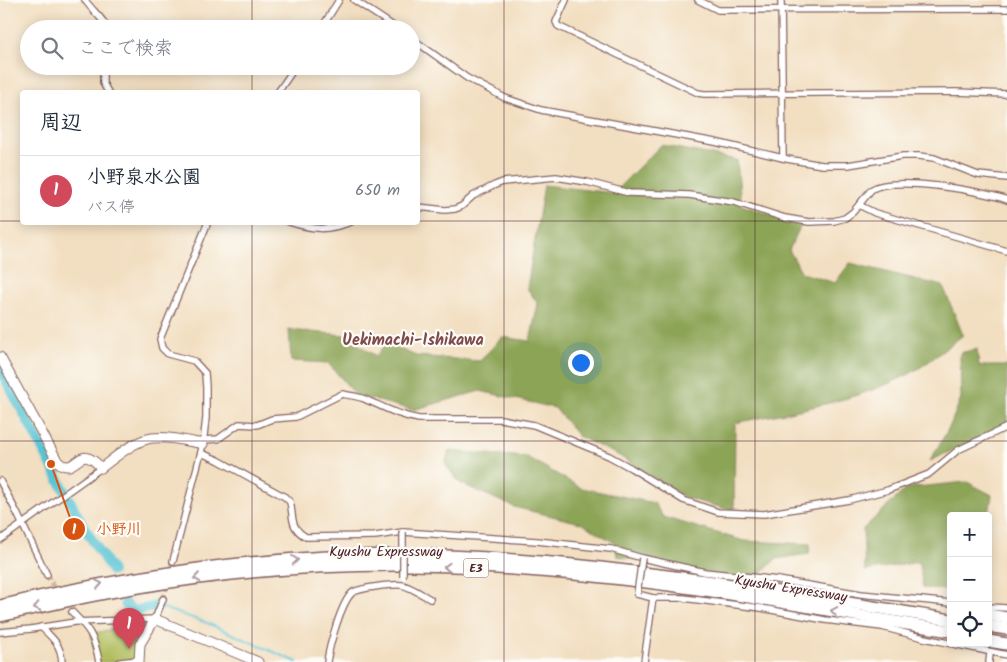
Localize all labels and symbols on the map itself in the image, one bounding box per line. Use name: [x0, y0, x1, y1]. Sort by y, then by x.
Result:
district label: Uekimachi-Ishikawa: [342, 328, 484, 353]
your location: [568, 350, 594, 376]
callout: 小野川: [62, 514, 152, 544]
text: 1: [72, 518, 77, 542]
text: 小野川: [96, 518, 142, 542]
street label: Kyushu Expressway: [329, 541, 443, 563]
one-way arrow: [291, 555, 299, 566]
road number: E3: [464, 558, 488, 578]
one-way arrow: [442, 561, 450, 572]
street label: Kyushu Expressway: [733, 569, 849, 609]
one-way arrow: [193, 573, 201, 583]
one-way arrow: [94, 580, 103, 590]
one-way arrow: [33, 601, 42, 612]
one-way arrow: [829, 606, 838, 616]
pin: 1: [113, 608, 145, 649]

